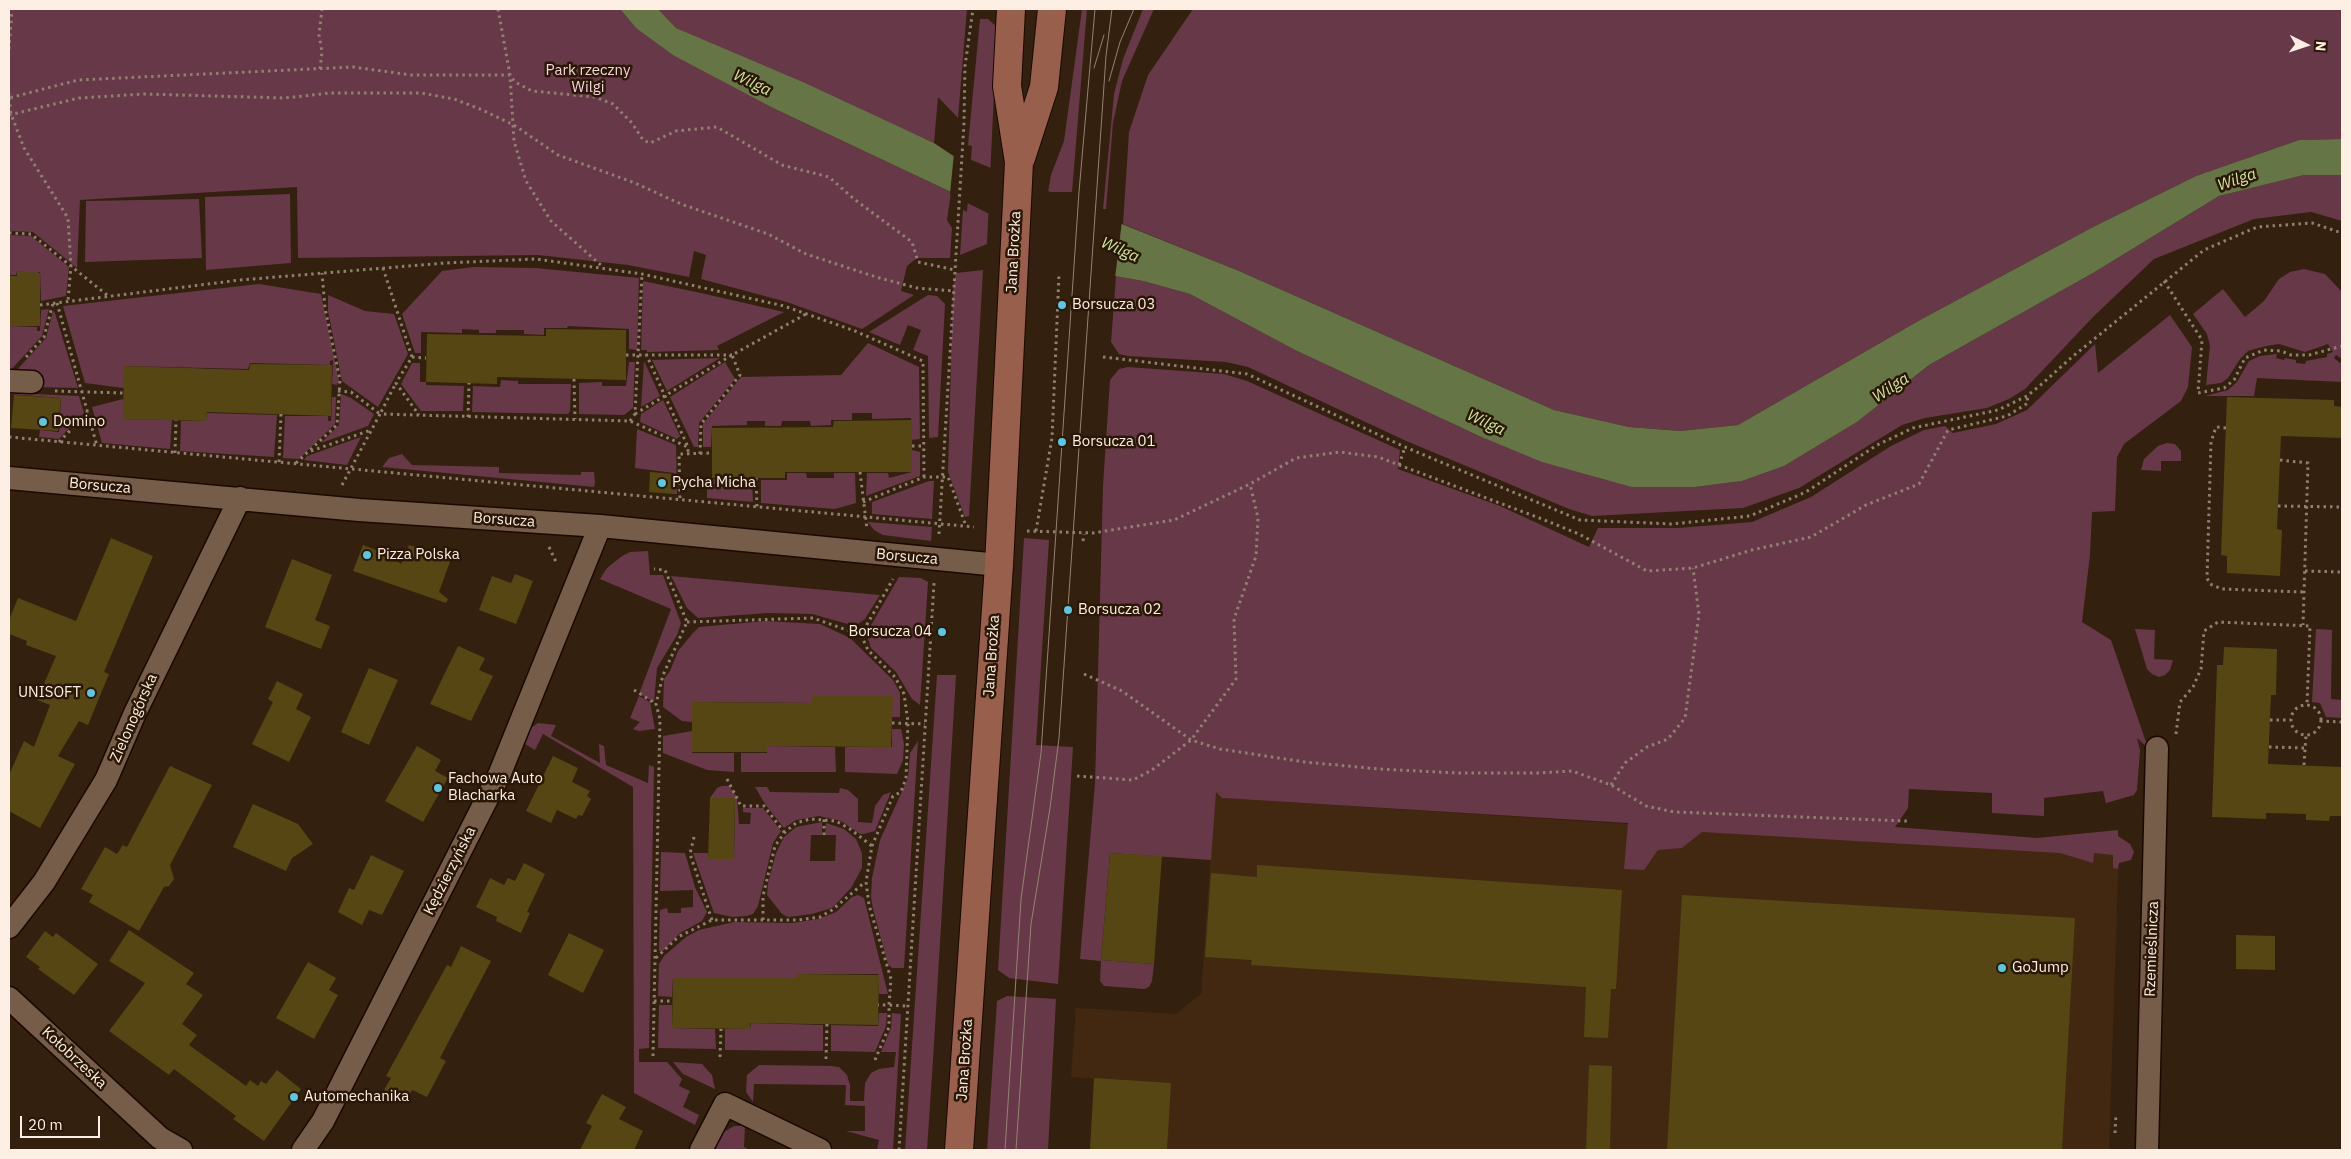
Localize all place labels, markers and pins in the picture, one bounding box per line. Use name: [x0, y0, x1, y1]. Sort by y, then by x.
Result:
place label: Borsucza 03: [1072, 296, 1156, 314]
marker: Borsucza 03: [1056, 299, 1068, 311]
place label: Domino: [53, 413, 105, 431]
marker: Domino: [37, 416, 49, 428]
place label: Borsucza 01: [1072, 433, 1156, 451]
marker: Borsucza 01: [1056, 436, 1068, 448]
place label: Pycha Micha: [672, 474, 756, 492]
marker: Pycha Micha: [656, 477, 668, 489]
place label: Pizza Polska: [377, 546, 460, 564]
marker: Pizza Polska: [361, 549, 373, 561]
place label: Borsucza 02: [1078, 601, 1162, 619]
marker: Borsucza 02: [1062, 604, 1074, 616]
place label: Borsucza 04: [848, 623, 932, 641]
marker: Borsucza 04: [936, 626, 948, 638]
place label: UNISOFT: [18, 684, 81, 702]
marker: UNISOFT: [85, 687, 97, 699]
place label: Fachowa Auto Blacharka: [448, 770, 543, 805]
marker: Fachowa Auto Blacharka: [432, 782, 444, 794]
place label: GoJump: [2012, 959, 2069, 977]
marker: GoJump: [1996, 962, 2008, 974]
place label: Automechanika: [304, 1088, 409, 1106]
marker: Automechanika: [288, 1091, 300, 1103]

